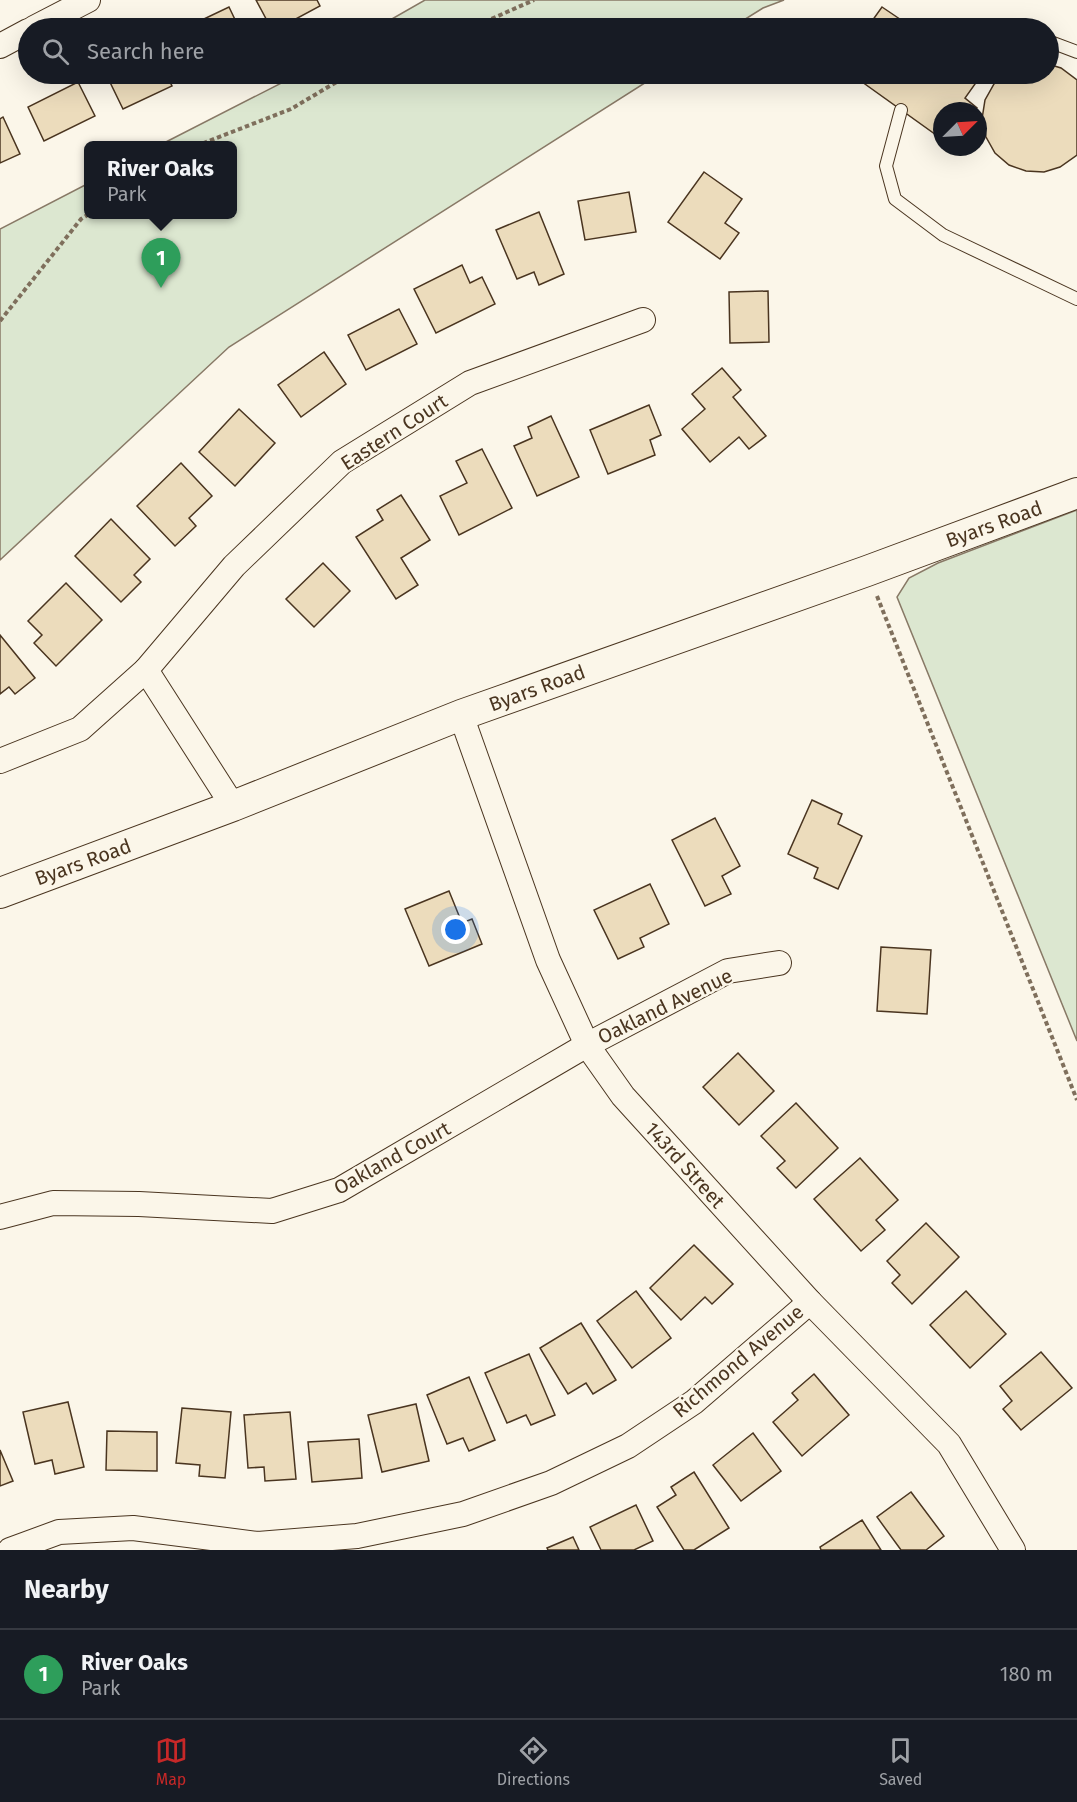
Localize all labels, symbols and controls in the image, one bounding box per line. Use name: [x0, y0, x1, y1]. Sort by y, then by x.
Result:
search box: [18, 18, 1059, 84]
icon: search: [39, 35, 72, 68]
text: Search here: [87, 38, 205, 65]
north arrow: [933, 102, 987, 156]
popup: [84, 141, 237, 219]
text: River Oaks: [107, 155, 214, 182]
text: Park: [107, 182, 146, 206]
pin: 1: [142, 238, 180, 288]
street label: Eastern Court: [336, 388, 452, 475]
street label: Byars Road: [943, 495, 1045, 553]
street label: Byars Road: [486, 659, 588, 717]
street label: Byars Road: [32, 833, 134, 891]
your location: [441, 915, 470, 944]
street label: Oakland Avenue: [594, 963, 736, 1049]
street label: Oakland Court: [330, 1116, 455, 1200]
street label: 143rd Street: [640, 1117, 730, 1214]
street label: Richmond Avenue: [668, 1299, 808, 1423]
text: Nearby: [24, 1574, 109, 1605]
text: River Oaks: [81, 1649, 188, 1676]
text: 1: [39, 1662, 48, 1686]
text: 180 m: [1000, 1662, 1053, 1686]
text: Park: [81, 1676, 120, 1700]
tab: Map: [155, 1734, 188, 1789]
tab: Directions: [497, 1734, 570, 1789]
tab: Saved: [879, 1734, 922, 1789]

